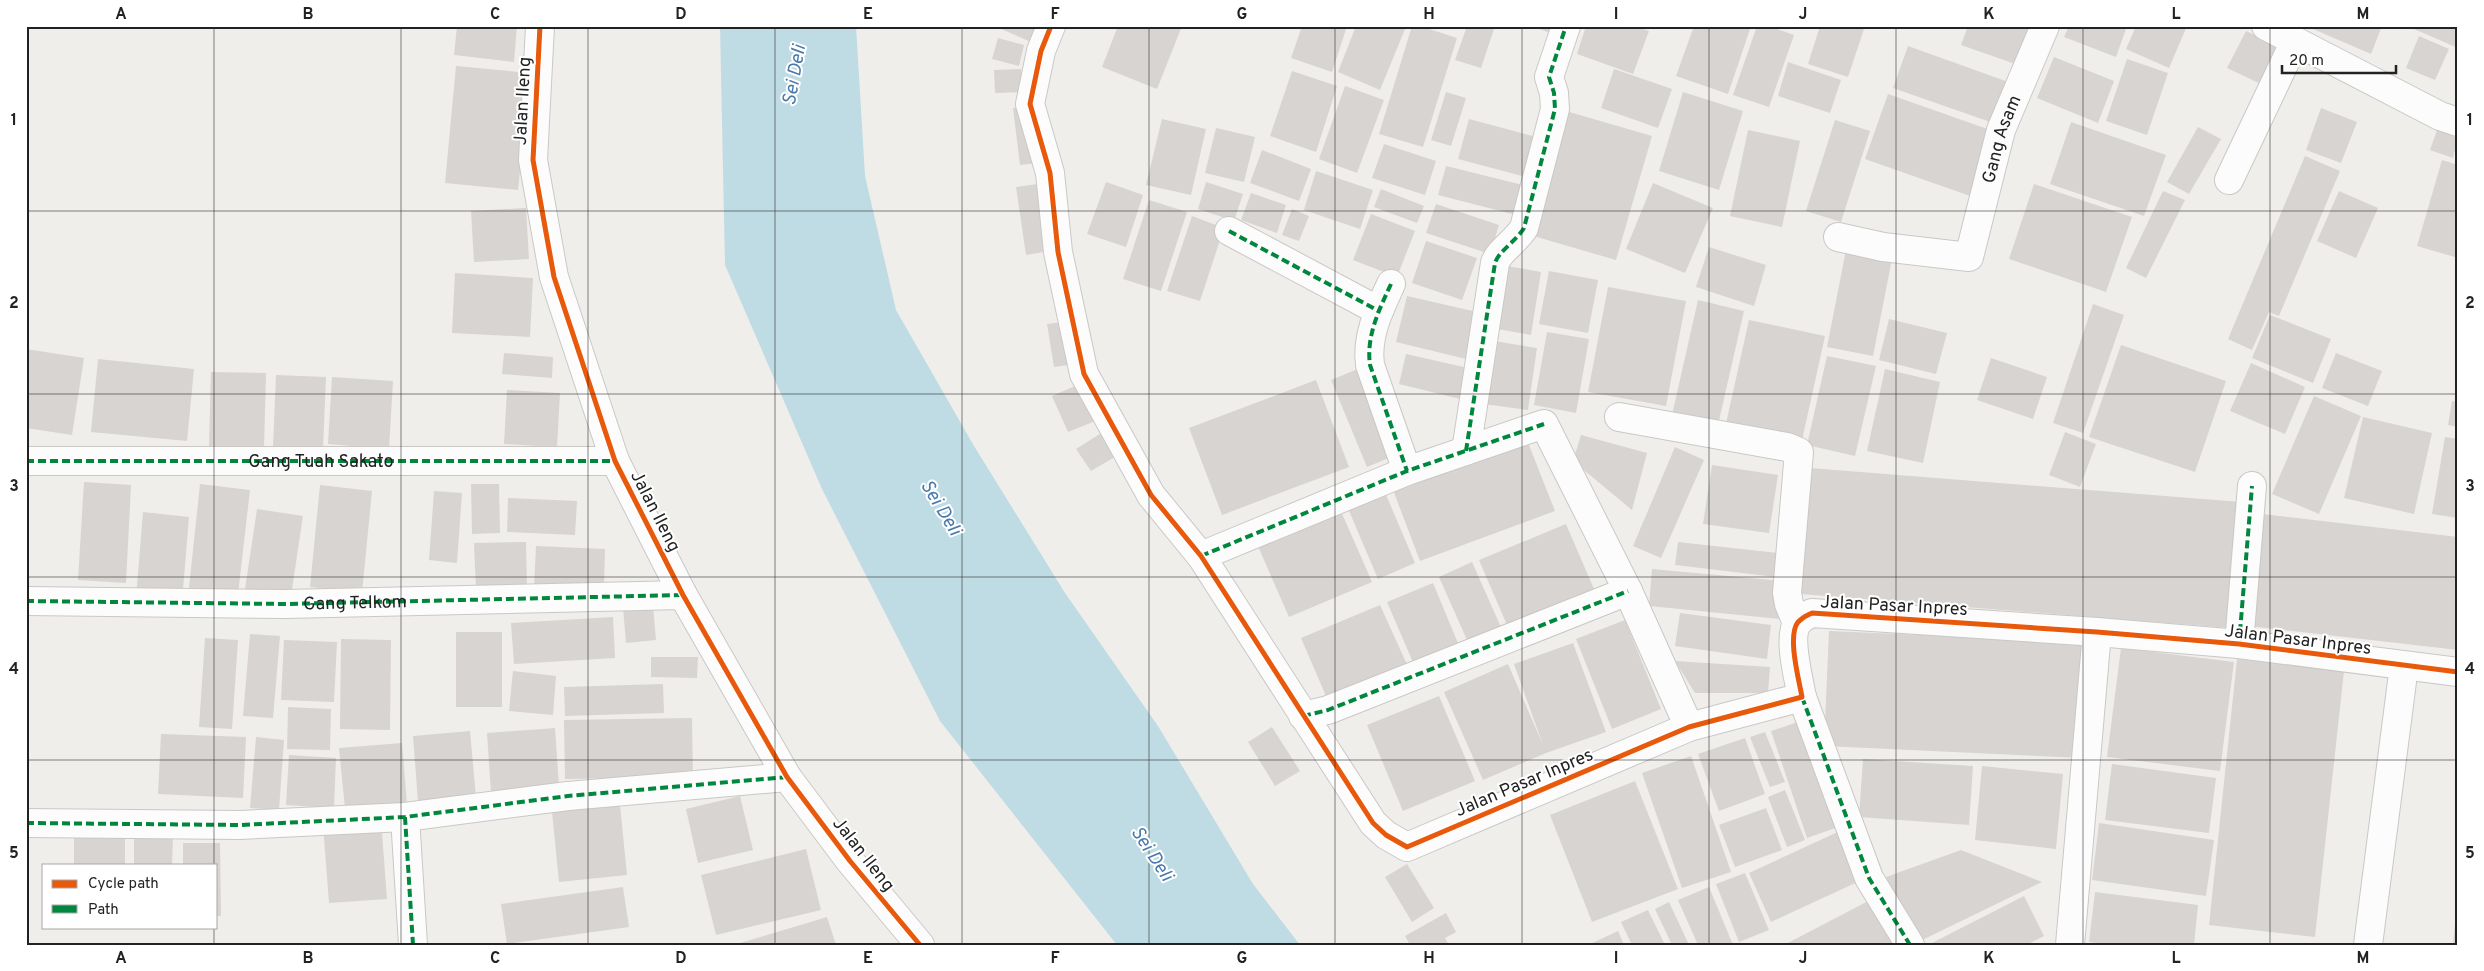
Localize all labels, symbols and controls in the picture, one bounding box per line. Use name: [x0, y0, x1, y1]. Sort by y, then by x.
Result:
text: A: [115, 5, 127, 25]
text: B: [302, 5, 314, 25]
text: C: [490, 5, 500, 25]
text: D: [675, 5, 687, 25]
text: E: [863, 5, 873, 25]
text: F: [1050, 5, 1060, 25]
text: G: [1237, 5, 1247, 25]
text: H: [1423, 5, 1435, 25]
text: I: [1614, 5, 1618, 25]
text: J: [1799, 5, 1807, 25]
text: K: [1983, 5, 1995, 25]
text: L: [2171, 5, 2181, 25]
text: M: [2357, 5, 2369, 25]
water label: Sei Deli: [778, 42, 812, 107]
scale bar: [2282, 42, 2395, 74]
text: 20 m: [2289, 52, 2324, 71]
street label: Jalan Ileng: [510, 56, 537, 146]
street label: Gang Asam: [1978, 92, 2027, 186]
text: 1: [11, 111, 17, 131]
text: 1: [2467, 111, 2473, 131]
text: 2: [9, 294, 19, 314]
text: 2: [2465, 294, 2475, 314]
street label: Gang Tuah Sakato: [248, 451, 394, 474]
street label: Jalan Ileng: [624, 467, 685, 556]
water label: Sei Deli: [914, 476, 967, 541]
text: 3: [9, 477, 19, 497]
text: 3: [2465, 477, 2475, 497]
street label: Gang Telkom: [303, 591, 407, 617]
street label: Jalan Pasar Inpres: [1820, 591, 1968, 622]
street label: Jalan Pasar Inpres: [2223, 620, 2373, 661]
text: 4: [9, 660, 19, 680]
text: 4: [2465, 660, 2475, 680]
street label: Jalan Pasar Inpres: [1452, 744, 1597, 823]
street label: Jalan Ileng: [827, 813, 899, 897]
water label: Sei Deli: [1125, 822, 1179, 887]
text: 5: [9, 844, 19, 864]
text: 5: [2465, 844, 2475, 864]
legend: [42, 864, 218, 928]
text: Cycle path: [88, 875, 159, 894]
text: Path: [88, 901, 119, 920]
text: A: [115, 949, 127, 969]
text: B: [302, 949, 314, 969]
text: C: [490, 949, 500, 969]
text: D: [675, 949, 687, 969]
text: E: [863, 949, 873, 969]
text: F: [1050, 949, 1060, 969]
text: G: [1237, 949, 1247, 969]
text: H: [1423, 949, 1435, 969]
text: I: [1614, 949, 1618, 969]
text: J: [1799, 949, 1807, 969]
text: K: [1983, 949, 1995, 969]
text: L: [2171, 949, 2181, 969]
text: M: [2357, 949, 2369, 969]

